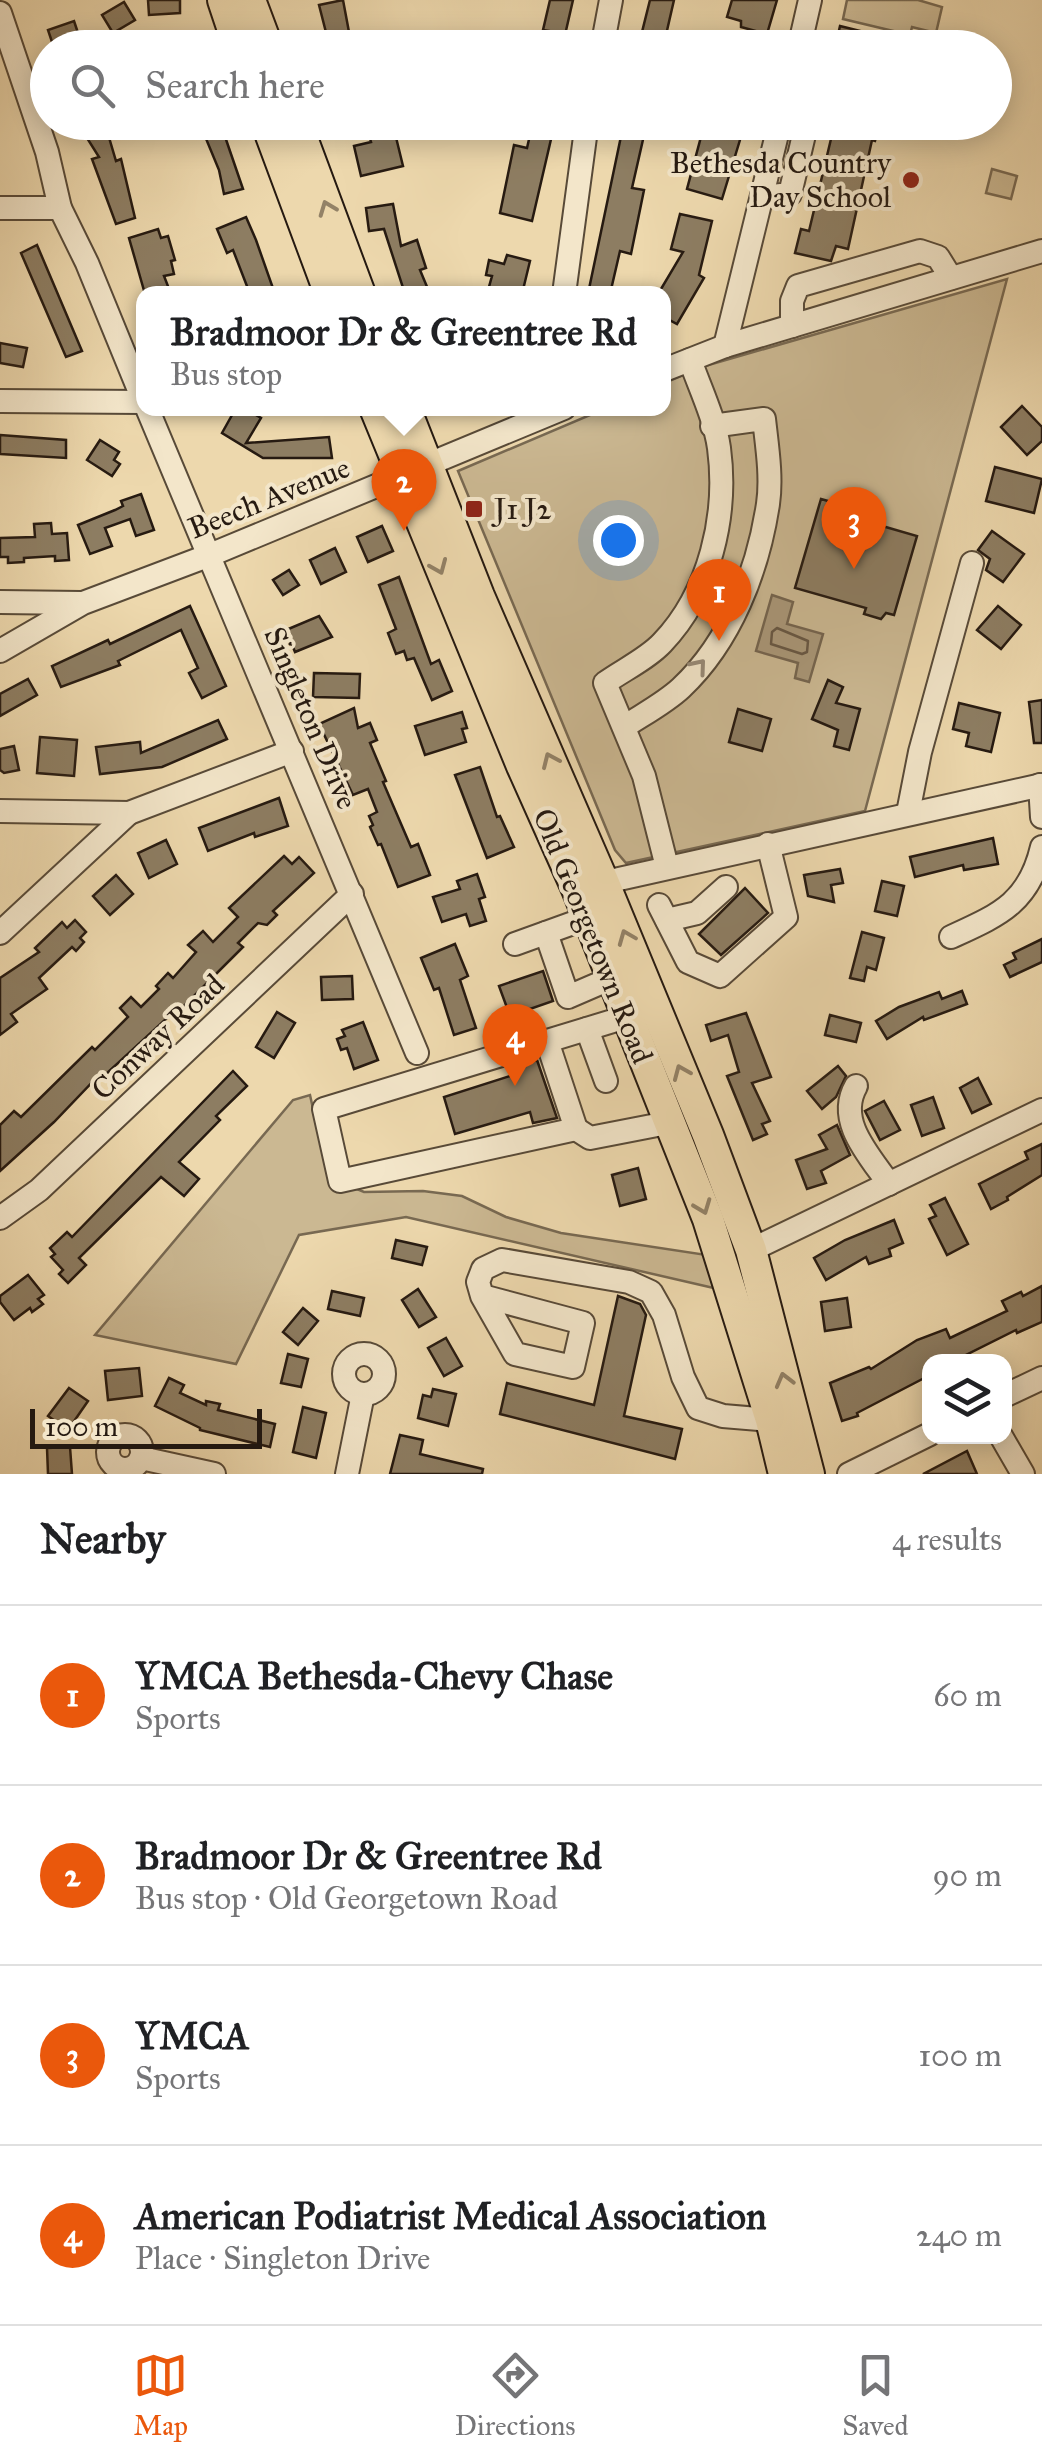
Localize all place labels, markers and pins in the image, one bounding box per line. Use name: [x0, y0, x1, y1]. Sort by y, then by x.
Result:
place label: Bethesda Country Day School: [670, 145, 892, 215]
marker: Bethesda Country Day School: [900, 169, 922, 191]
pin: 2: [372, 448, 436, 531]
pin: 3: [822, 486, 886, 569]
place label: J1 J2: [491, 491, 552, 527]
marker: J1 J2: [463, 498, 485, 520]
pin: 1: [686, 558, 752, 641]
pin: 4: [482, 1004, 548, 1086]

